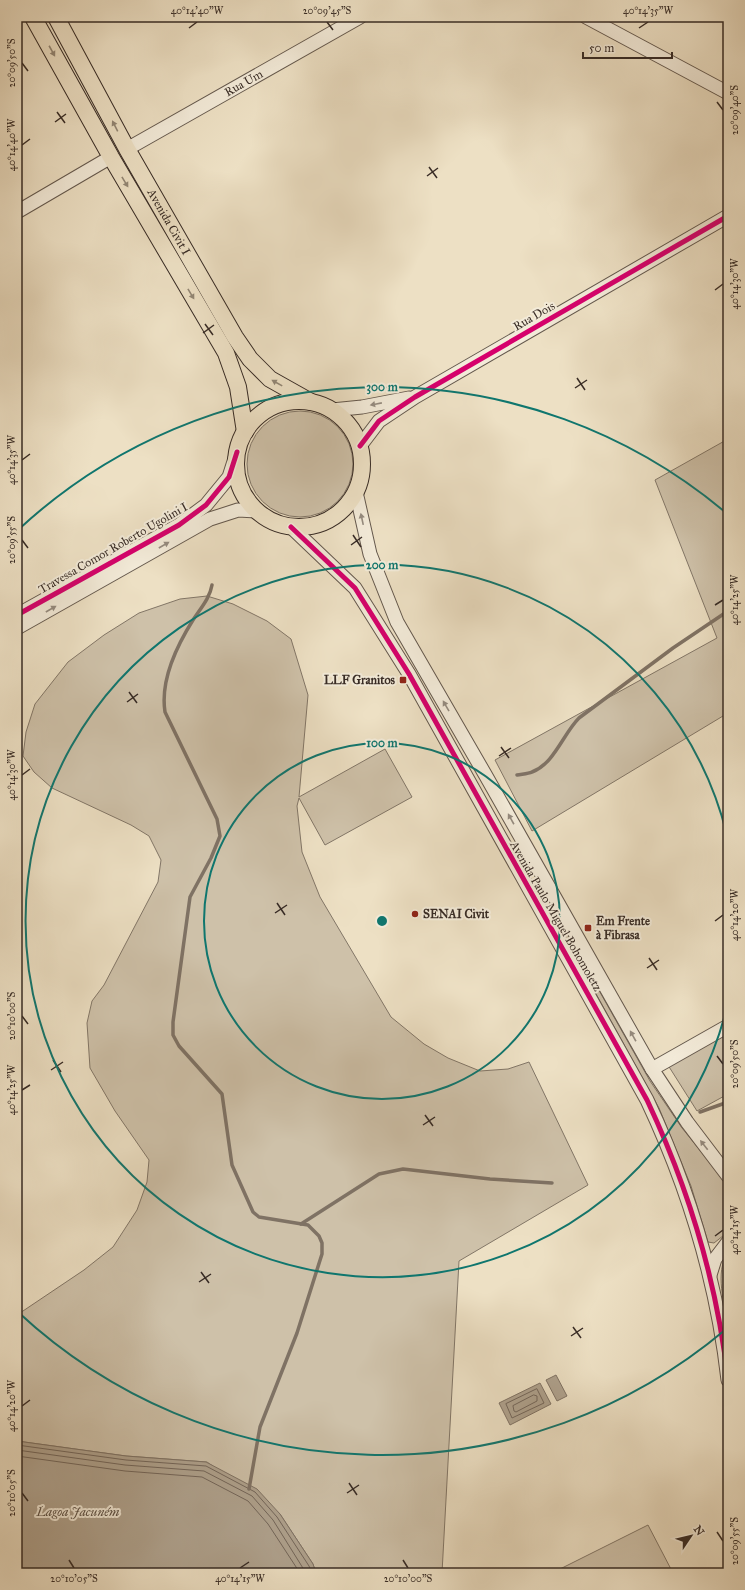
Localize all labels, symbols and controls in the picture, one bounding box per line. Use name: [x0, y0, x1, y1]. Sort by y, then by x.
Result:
text: 40°14'40"W: [171, 5, 224, 17]
text: 20°09'45"S: [303, 5, 352, 17]
text: 40°14'35"W: [623, 5, 673, 17]
scale bar: [583, 34, 672, 60]
text: 20°09'50"S: [6, 38, 18, 87]
text: 50 m: [589, 41, 614, 55]
one-way arrow: [48, 45, 55, 57]
street label: Rua Um: [222, 67, 265, 99]
text: 20°09'40"S: [729, 85, 741, 135]
text: 40°14'40"W: [6, 118, 18, 171]
one-way arrow: [111, 120, 118, 131]
one-way arrow: [122, 176, 129, 188]
street label: Avenida Civit I: [144, 185, 193, 258]
text: 40°14'30"W: [729, 258, 741, 310]
one-way arrow: [188, 288, 195, 300]
street label: Rua Dois: [511, 299, 557, 333]
one-way arrow: [271, 380, 283, 386]
text: 300 m: [366, 380, 399, 395]
one-way arrow: [370, 402, 382, 408]
text: 40°14'35"W: [6, 435, 18, 485]
street label: Travessa Comor Roberto Ugolini I: [36, 500, 190, 597]
one-way arrow: [359, 513, 365, 525]
text: 20°09'55"S: [6, 516, 18, 564]
one-way arrow: [158, 541, 170, 548]
text: 200 m: [366, 558, 399, 572]
text: 40°14'25"W: [729, 574, 741, 625]
one-way arrow: [45, 606, 57, 612]
place label: LLF Granitos: [324, 673, 396, 687]
marker: LLF Granitos: [398, 675, 408, 685]
one-way arrow: [442, 700, 449, 712]
text: 100 m: [366, 736, 399, 750]
text: 40°14'30"W: [6, 749, 18, 801]
one-way arrow: [507, 813, 514, 825]
street label: Avenida Paulo Miguel Bohomoletz: [506, 838, 605, 994]
text: 40°14'20"W: [729, 889, 741, 941]
place label: SENAI Civit: [423, 907, 490, 921]
marker: SENAI Civit: [410, 909, 420, 919]
centre of rings: [375, 914, 389, 928]
place label: Em Frente à Fibrasa: [596, 914, 650, 942]
marker: Em Frente à Fibrasa: [583, 923, 593, 933]
text: 20°10'00"S: [6, 991, 18, 1040]
one-way arrow: [630, 1030, 637, 1042]
text: 20°09'50"S: [729, 1039, 741, 1088]
text: 40°14'25"W: [6, 1064, 18, 1115]
one-way arrow: [700, 1140, 708, 1151]
text: 40°14'15"W: [729, 1205, 741, 1255]
text: 40°14'20"W: [6, 1380, 18, 1432]
text: 20°10'05"S: [6, 1469, 18, 1517]
water label: Lagoa Jacuném: [36, 1504, 120, 1520]
north arrow: [671, 1516, 711, 1556]
text: 20°09'55"S: [729, 1517, 741, 1565]
text: N: [691, 1523, 707, 1539]
text: 20°10'05"S: [50, 1573, 98, 1585]
text: 40°14'15"W: [215, 1573, 265, 1585]
text: 20°10'00"S: [384, 1573, 433, 1585]

